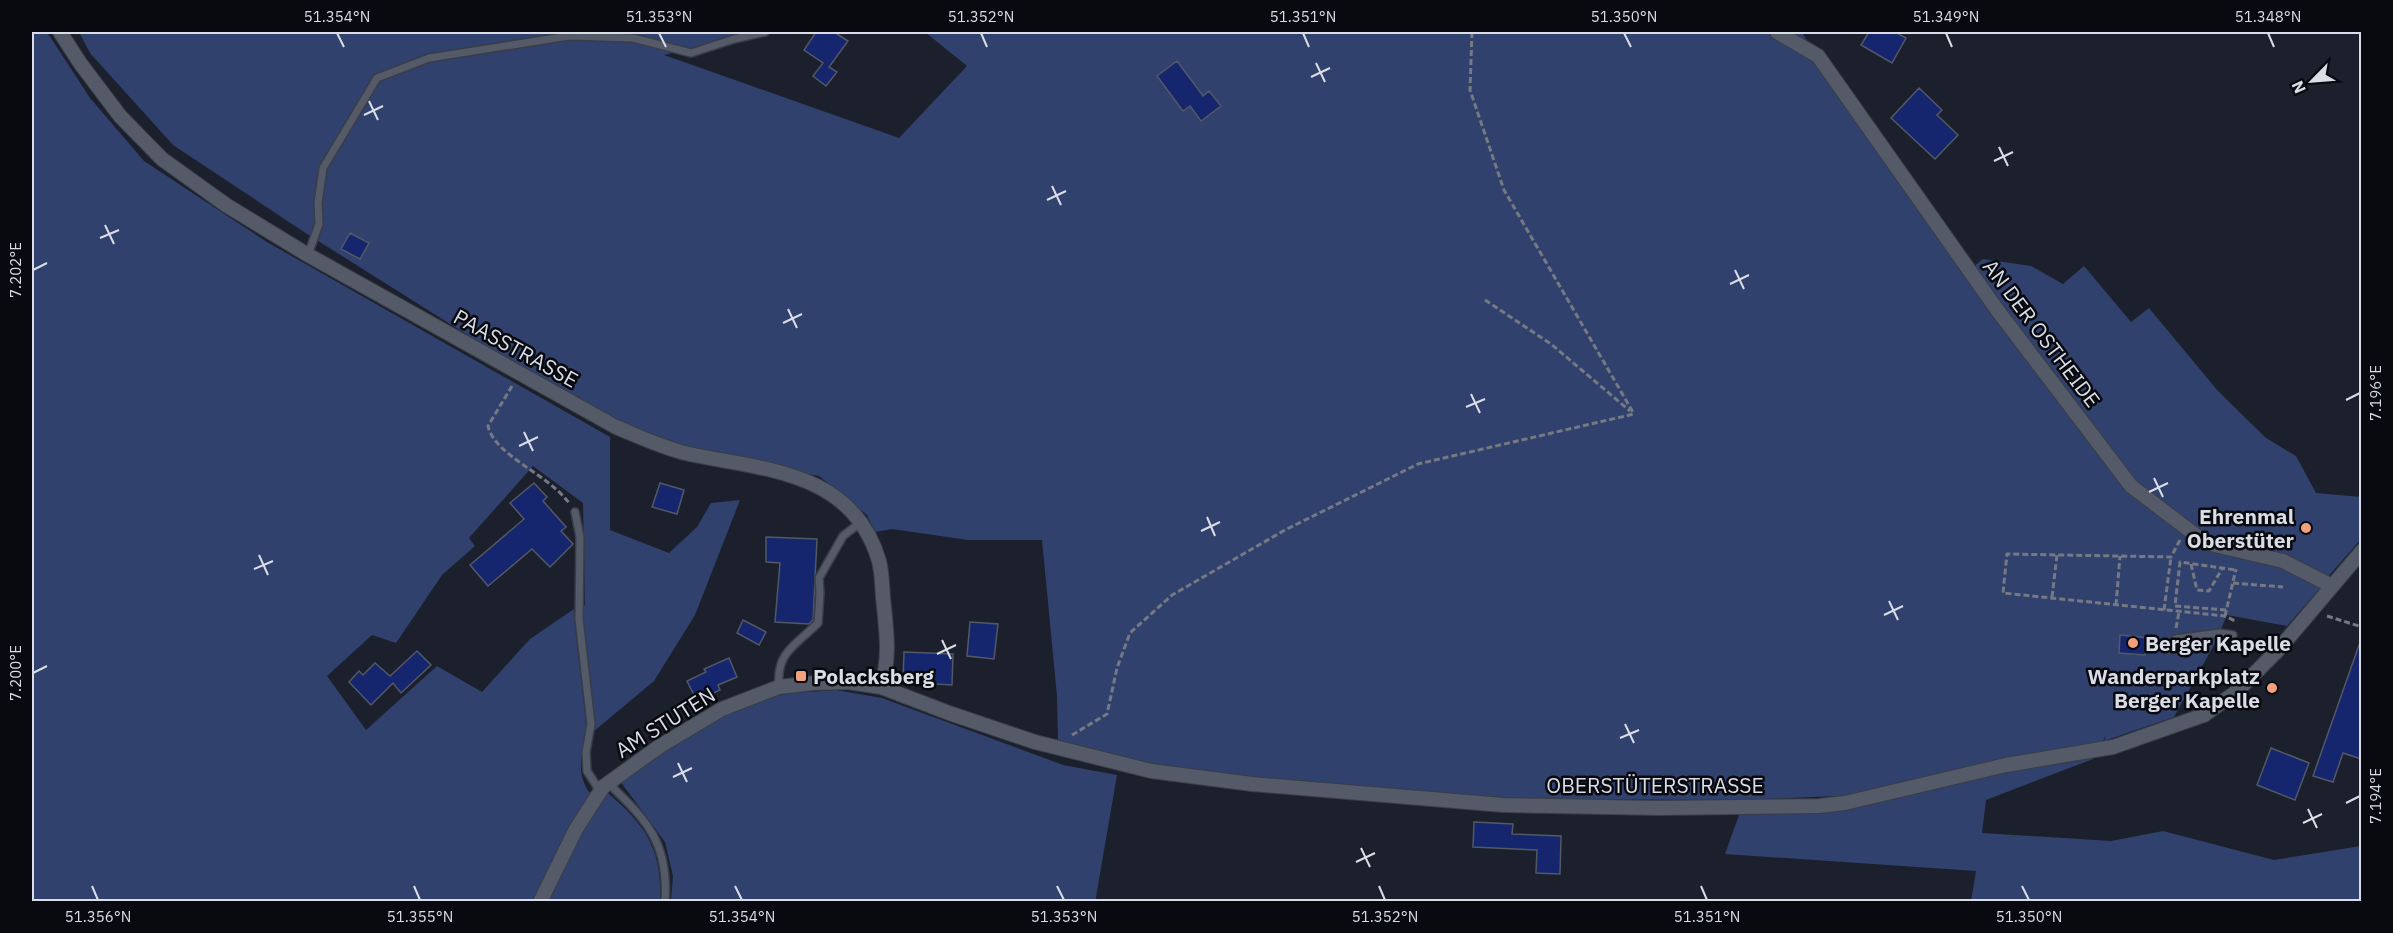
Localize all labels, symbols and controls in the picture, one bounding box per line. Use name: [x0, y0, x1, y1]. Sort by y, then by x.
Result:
text: 51.354°N: [304, 7, 370, 26]
text: 51.353°N: [626, 7, 692, 26]
text: 51.352°N: [948, 7, 1014, 26]
text: 51.351°N: [1270, 7, 1336, 26]
text: 51.350°N: [1591, 7, 1657, 26]
text: 51.349°N: [1913, 7, 1979, 26]
text: 51.348°N: [2235, 7, 2301, 26]
north arrow: [2282, 51, 2342, 111]
text: N: [2287, 78, 2310, 97]
text: 7.202°E: [6, 242, 25, 298]
street label: AN DER OSTHEIDE: [1977, 253, 2107, 413]
street label: PAASSTRASSE: [449, 302, 583, 394]
text: 7.196°E: [2366, 365, 2385, 421]
place label: Ehrenmal Oberstüter: [2187, 502, 2295, 554]
marker: Ehrenmal Oberstüter: [2299, 521, 2313, 535]
place label: Berger Kapelle: [2145, 629, 2291, 657]
marker: Berger Kapelle: [2126, 636, 2140, 650]
text: 7.200°E: [6, 645, 25, 701]
place label: Polacksberg: [813, 662, 935, 690]
place label: Wanderparkplatz Berger Kapelle: [2087, 662, 2260, 714]
marker: Polacksberg: [794, 669, 808, 683]
street label: AM STUTEN: [610, 680, 720, 764]
marker: Wanderparkplatz Berger Kapelle: [2265, 681, 2279, 695]
text: 7.194°E: [2366, 768, 2385, 824]
street label: OBERSTÜTERSTRASSE: [1546, 771, 1764, 799]
text: 51.356°N: [65, 907, 131, 926]
text: 51.355°N: [387, 907, 453, 926]
text: 51.354°N: [709, 907, 775, 926]
text: 51.353°N: [1031, 907, 1097, 926]
text: 51.352°N: [1352, 907, 1418, 926]
text: 51.351°N: [1674, 907, 1740, 926]
text: 51.350°N: [1996, 907, 2062, 926]

